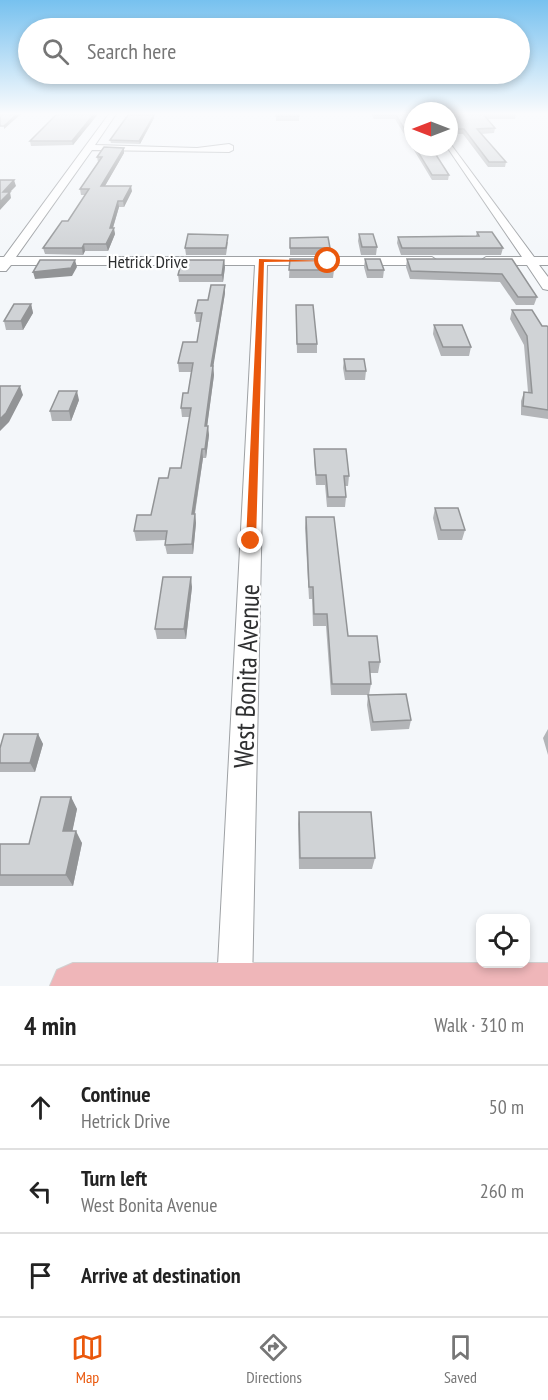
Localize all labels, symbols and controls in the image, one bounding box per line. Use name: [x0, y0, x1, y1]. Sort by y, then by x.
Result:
search box: [18, 18, 530, 84]
icon: search: [39, 35, 72, 68]
text: Search here: [87, 37, 176, 65]
north arrow: [404, 102, 458, 156]
route start: [314, 247, 340, 273]
street label: Hetrick Drive: [108, 250, 188, 273]
route end: [237, 527, 263, 553]
street label: West Bonita Avenue: [226, 583, 266, 769]
map controls: [476, 914, 530, 968]
button: locate: [476, 914, 530, 968]
text: 4 min: [24, 1009, 77, 1042]
text: Walk · 310 m: [434, 1012, 524, 1038]
text: Continue: [81, 1080, 151, 1108]
icon: ahead: [24, 1091, 57, 1124]
text: 50 m: [489, 1094, 524, 1120]
text: Hetrick Drive: [81, 1108, 170, 1134]
text: Turn left: [81, 1164, 147, 1192]
icon: left: [24, 1175, 57, 1208]
text: 260 m: [480, 1178, 524, 1204]
text: West Bonita Avenue: [81, 1192, 217, 1218]
icon: arrive: [24, 1259, 57, 1292]
text: Arrive at destination: [81, 1261, 241, 1289]
tab: Map: [71, 1331, 104, 1387]
tab: Directions: [246, 1331, 302, 1387]
tab: Saved: [444, 1331, 477, 1387]

